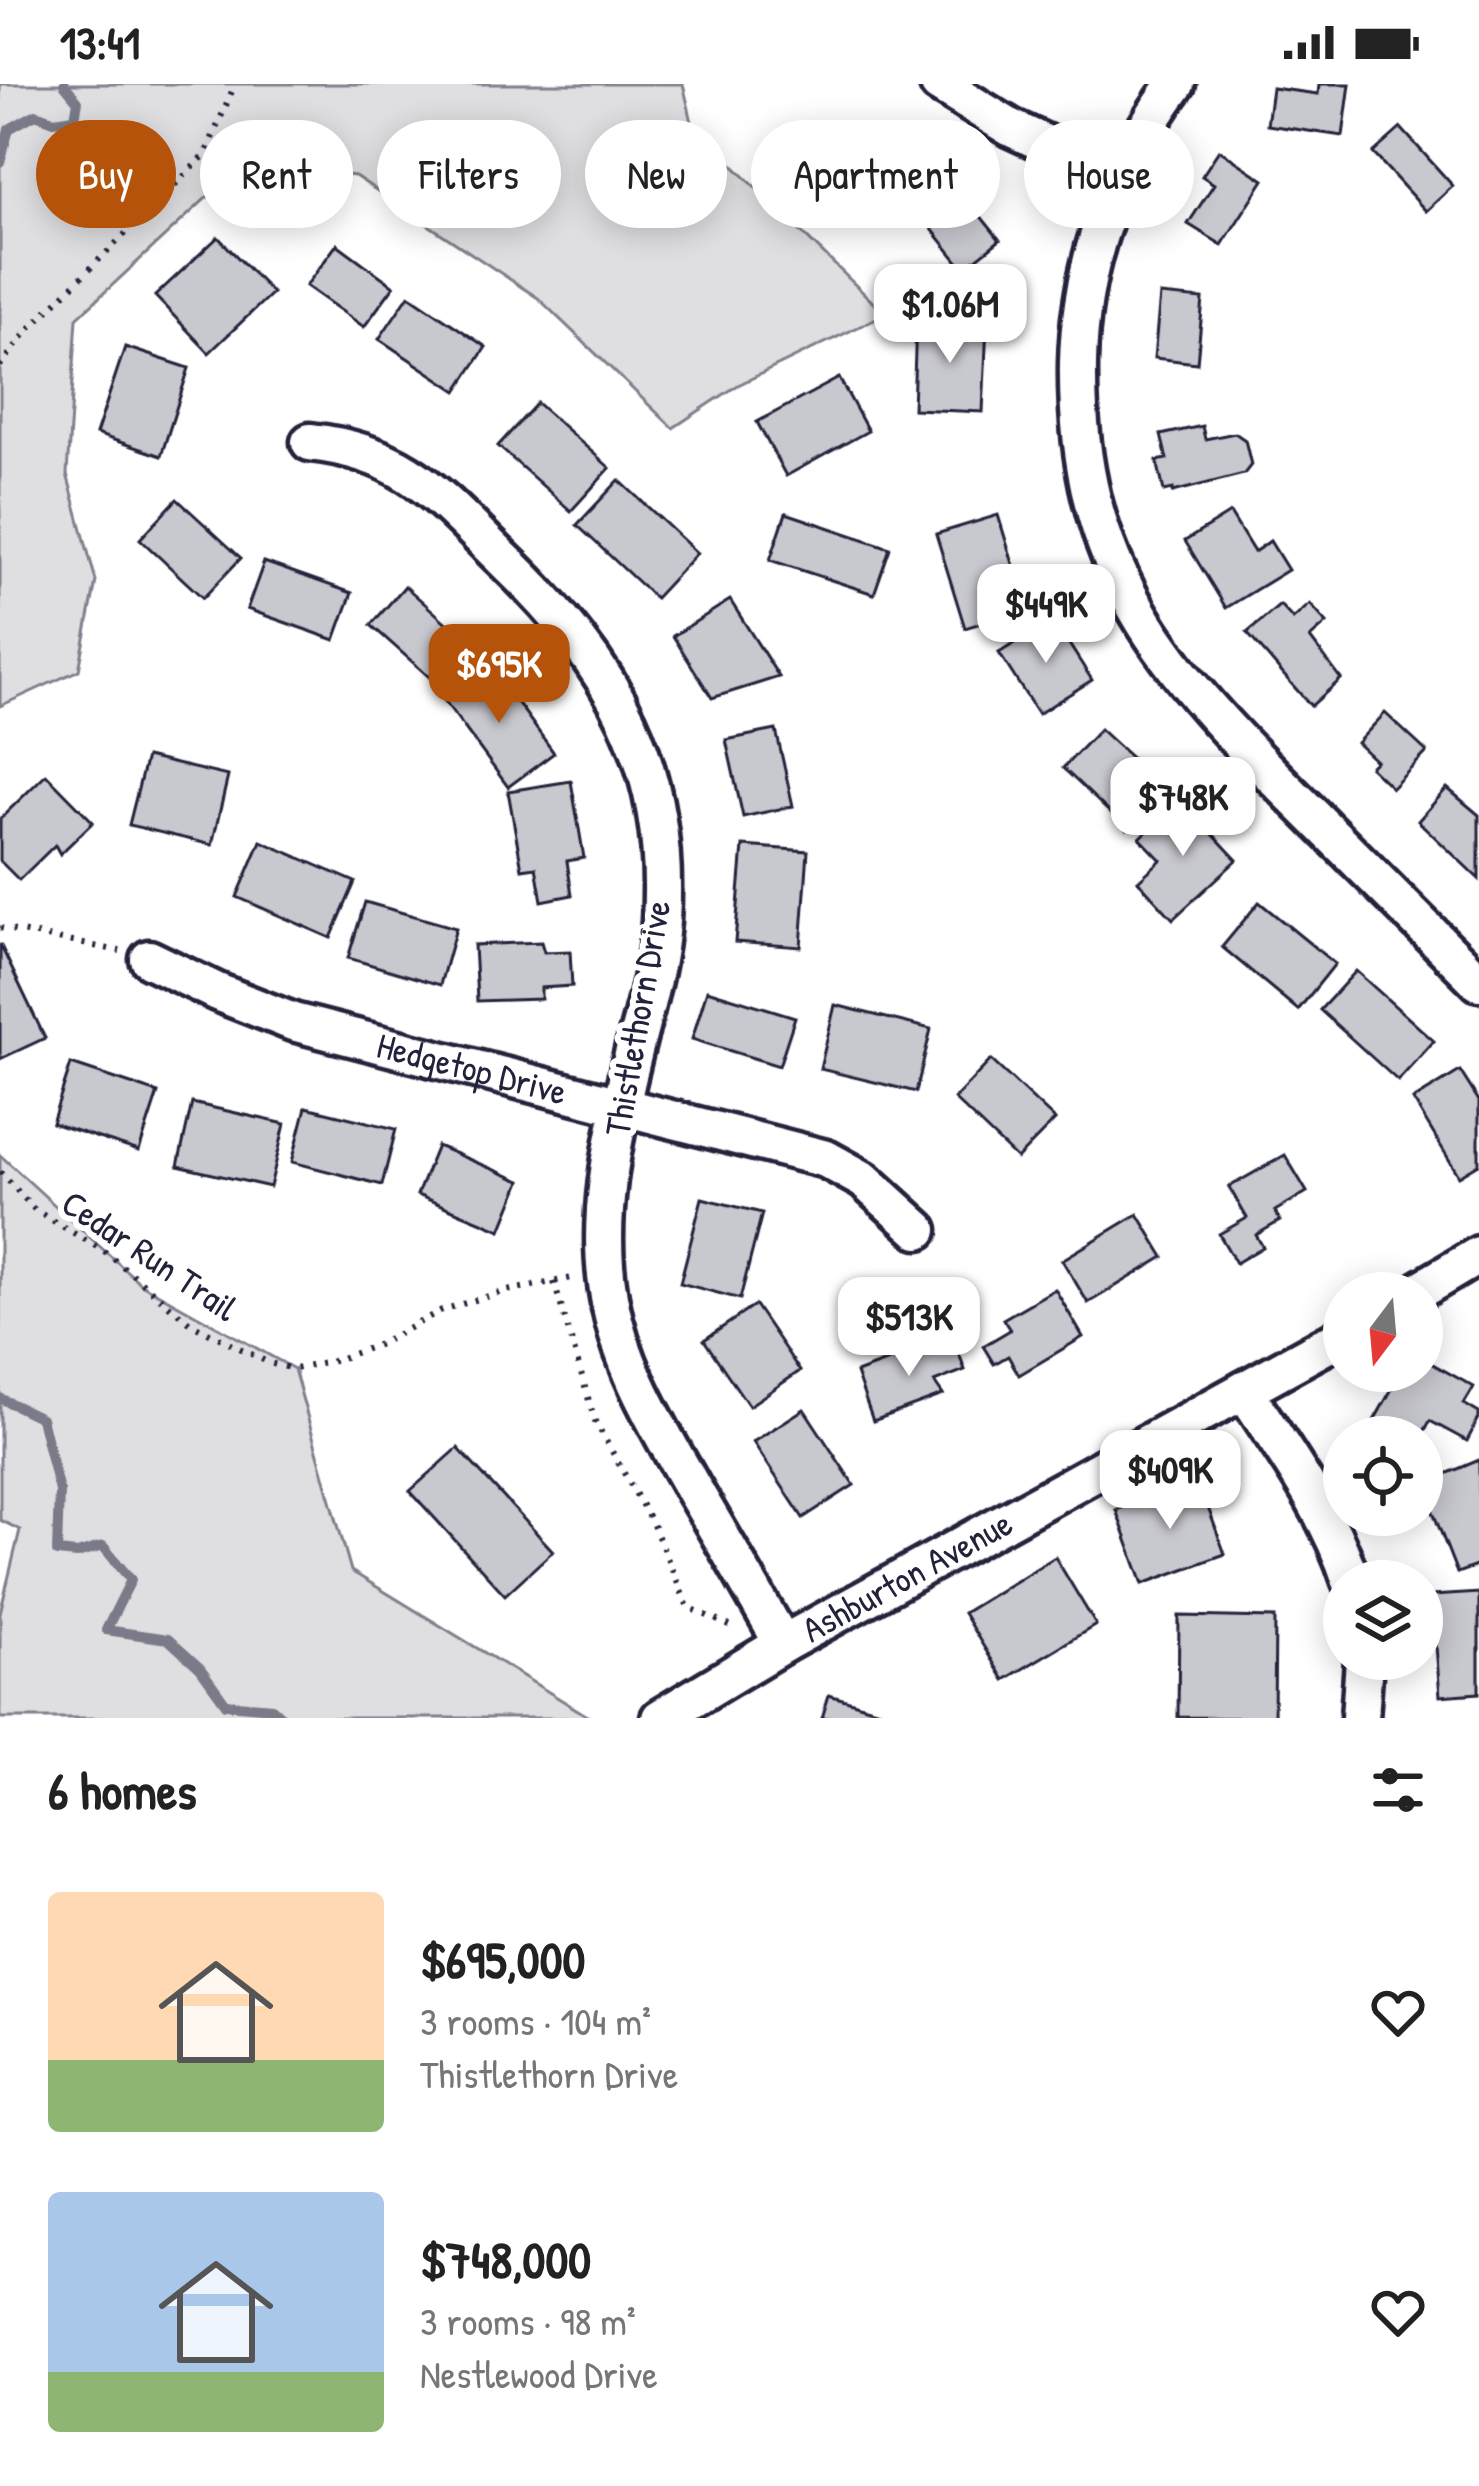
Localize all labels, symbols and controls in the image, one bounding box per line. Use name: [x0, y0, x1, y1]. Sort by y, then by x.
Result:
text: 13:41: [60, 12, 140, 73]
chip: Buy: [36, 120, 176, 228]
chip: Rent: [200, 120, 353, 228]
chip: Filters: [377, 120, 561, 228]
chip: New: [585, 120, 727, 228]
chip: Apartment: [751, 120, 1000, 228]
chip: House: [1024, 120, 1194, 228]
pin: $1.06M: [852, 264, 1048, 366]
text: $1.06M: [901, 276, 999, 329]
pin: $449K: [962, 564, 1130, 666]
text: $449K: [1004, 576, 1088, 629]
pin: $695K: [415, 624, 583, 726]
text: $695K: [456, 636, 542, 689]
pin: $748K: [1099, 757, 1267, 859]
text: $748K: [1138, 769, 1229, 822]
street label: Thistlethorn Drive: [592, 896, 681, 1140]
street label: Hedgetop Drive: [372, 1020, 572, 1115]
street label: Cedar Run Trail: [53, 1178, 248, 1332]
north arrow: [1323, 1272, 1443, 1392]
map controls: [1323, 1272, 1443, 1680]
pin: $513K: [825, 1277, 993, 1379]
text: $513K: [865, 1289, 953, 1342]
button: locate: [1323, 1416, 1443, 1536]
pin: $409K: [1086, 1430, 1254, 1532]
text: $409K: [1127, 1442, 1213, 1495]
street label: Ashburton Avenue: [793, 1498, 1020, 1653]
button: layers: [1323, 1560, 1443, 1680]
text: 6 homes: [48, 1756, 197, 1825]
icon: filters: [1365, 1757, 1431, 1823]
text: $695,000: [420, 1925, 585, 1994]
icon: home: [144, 1940, 288, 2084]
icon: heart: [1365, 1979, 1431, 2045]
text: 3 rooms · 104 m²: [420, 1994, 651, 2047]
text: Thistlethorn Drive: [420, 2047, 678, 2100]
text: $748,000: [420, 2225, 591, 2294]
icon: home: [144, 2240, 288, 2384]
icon: heart: [1365, 2279, 1431, 2345]
text: 3 rooms · 98 m²: [420, 2294, 636, 2347]
text: Nestlewood Drive: [420, 2347, 658, 2400]

